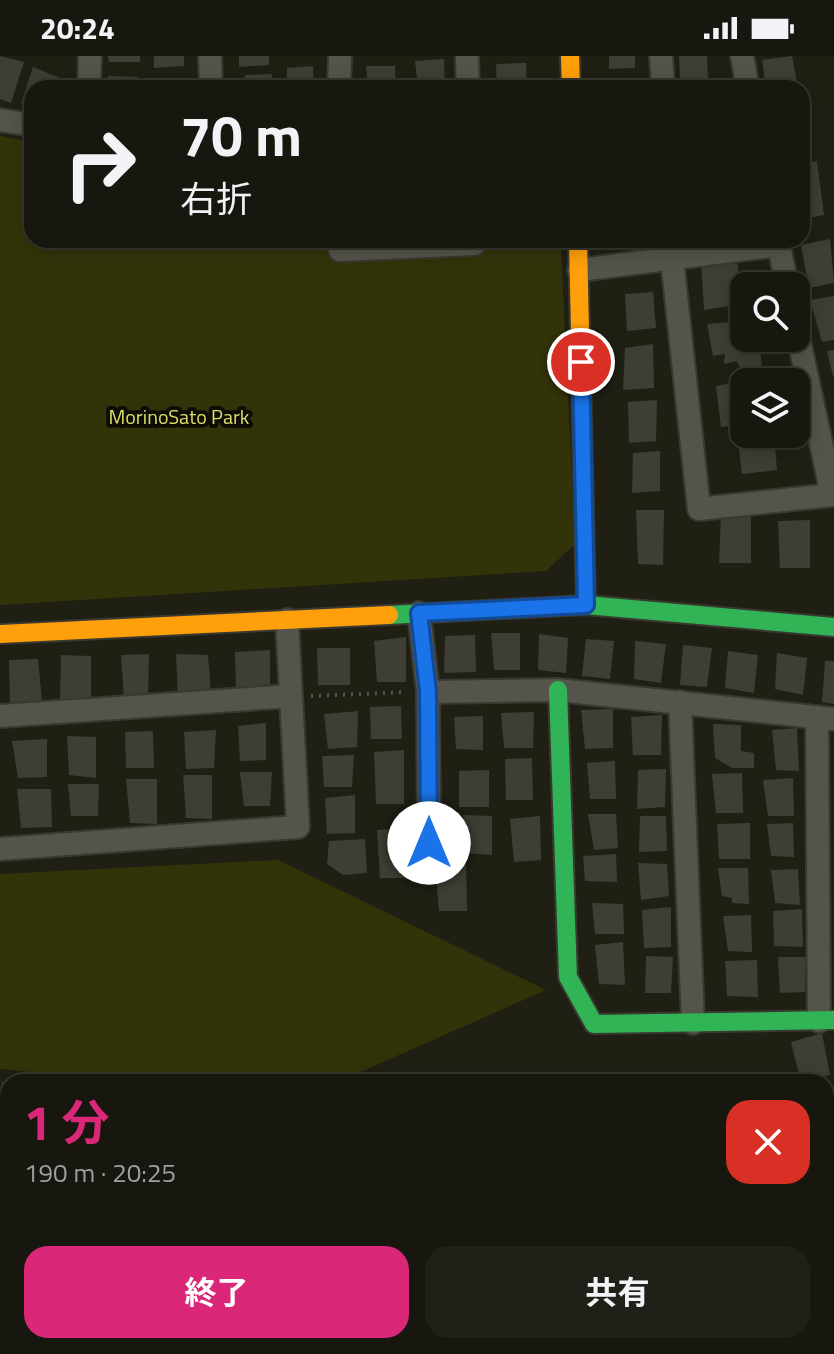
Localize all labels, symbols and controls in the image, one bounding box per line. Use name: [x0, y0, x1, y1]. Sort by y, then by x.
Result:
text: 20:24: [40, 5, 115, 51]
text: 70 m: [180, 93, 302, 178]
icon: right: [48, 112, 152, 216]
text: 右折: [180, 171, 252, 226]
map controls: [730, 272, 810, 448]
button: search: [730, 272, 810, 352]
pin: [547, 328, 615, 396]
icon: arrive: [559, 340, 603, 384]
button: layers: [730, 368, 810, 448]
park label: MorinoSato Park: [109, 401, 250, 432]
position arrow: [387, 801, 471, 885]
text: 1 分: [24, 1086, 109, 1159]
button: close: [726, 1100, 810, 1184]
text: 190 m · 20:25: [24, 1153, 176, 1192]
button: 終了: [24, 1246, 409, 1338]
button: 共有: [425, 1246, 810, 1338]

